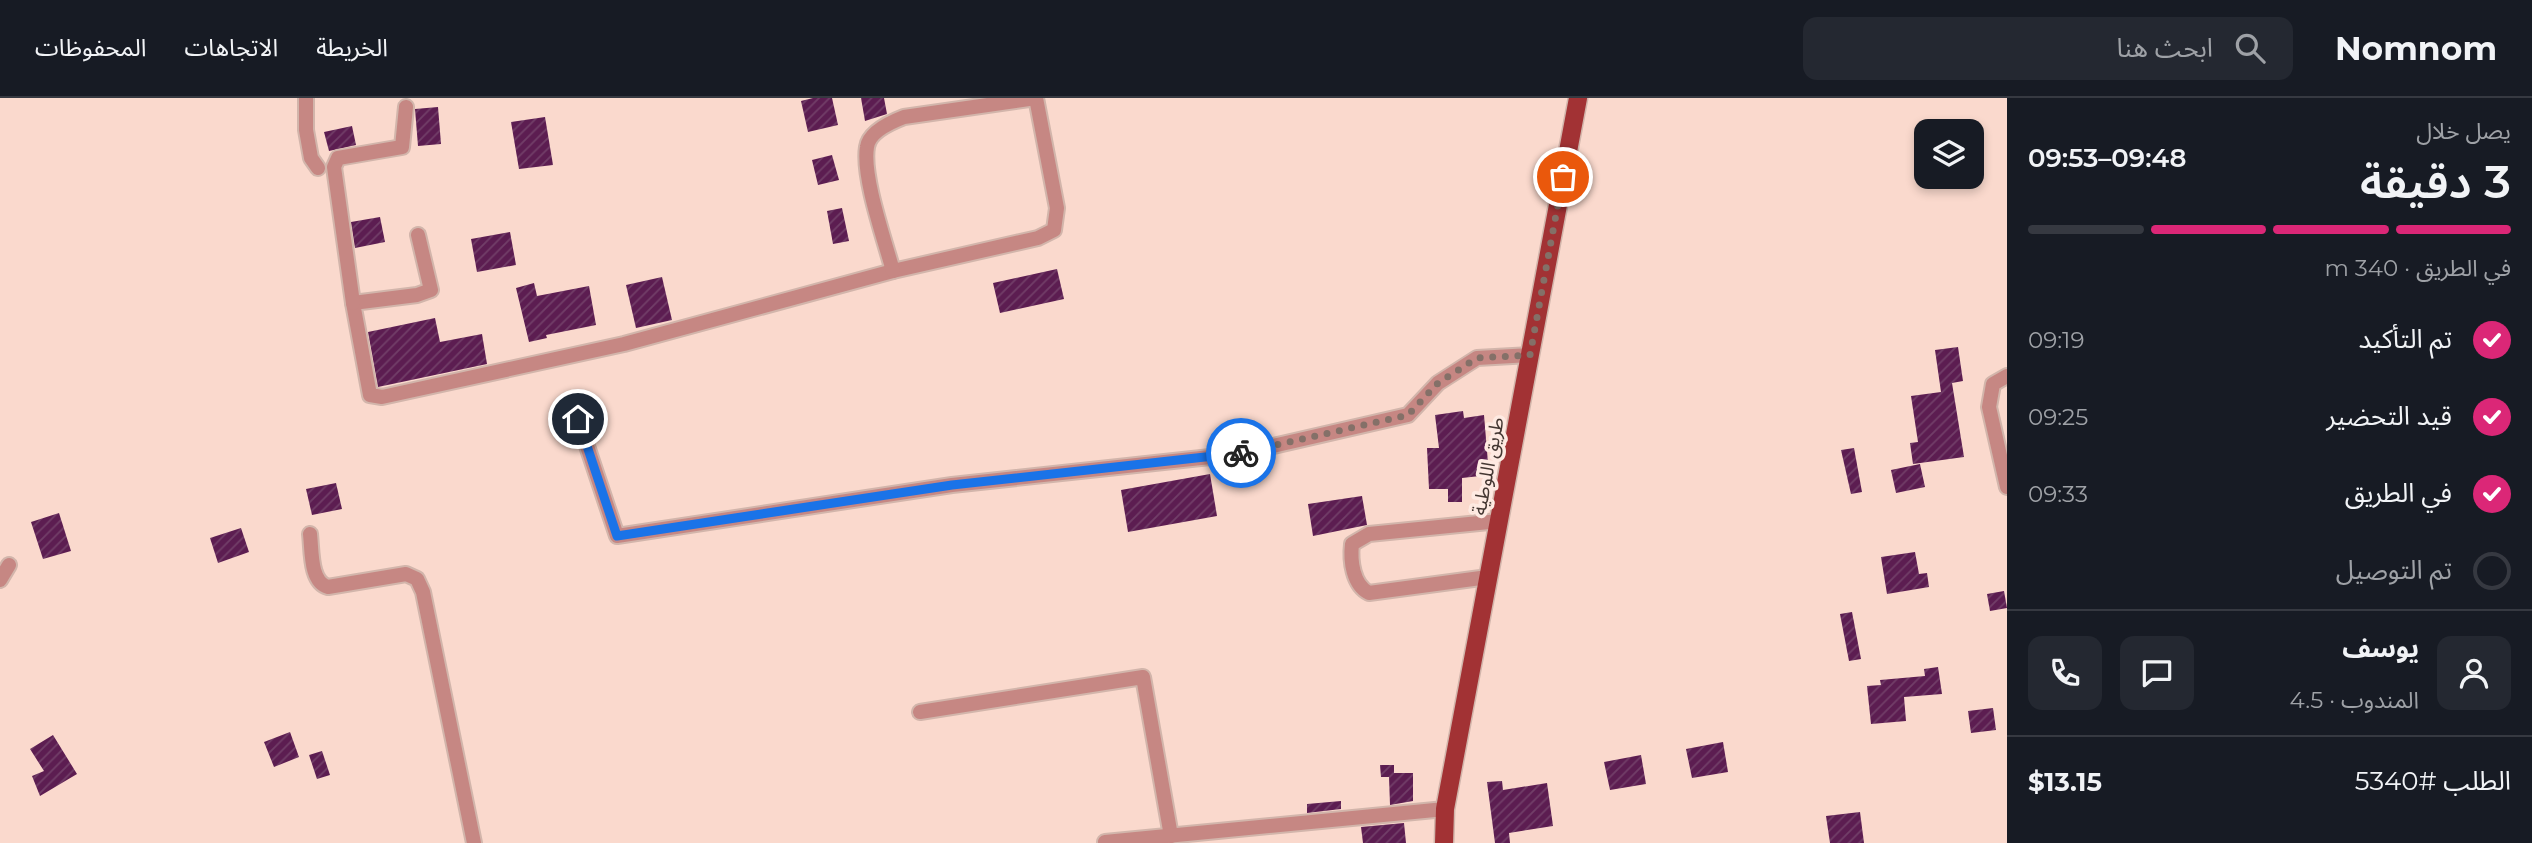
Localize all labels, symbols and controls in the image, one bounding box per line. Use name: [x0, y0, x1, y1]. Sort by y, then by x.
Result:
search box: [1803, 17, 2293, 80]
text: Nomnom: [2335, 28, 2497, 68]
icon: search: [2231, 29, 2269, 67]
text: ابحث هنا: [2117, 32, 2213, 64]
text: المحفوظات: [35, 33, 146, 62]
text: الاتجاهات: [184, 33, 278, 62]
text: الخريطة: [316, 33, 388, 62]
text: يصل خلال: [2416, 117, 2511, 145]
map controls: [1914, 119, 1984, 189]
button: layers: [1914, 119, 1984, 189]
text: 09:48–09:53: [2028, 142, 2186, 174]
pin: [1533, 147, 1593, 207]
text: 3 دقيقة: [2360, 153, 2511, 210]
icon: bag: [1544, 158, 1582, 196]
text: في الطريق · 340 m: [2324, 254, 2511, 282]
icon: check: [2473, 321, 2511, 359]
text: تم التأكيد: [2358, 323, 2452, 355]
text: 09:19: [2028, 326, 2084, 354]
pin: [548, 389, 608, 449]
icon: check: [2473, 398, 2511, 436]
icon: home: [559, 400, 597, 438]
text: قيد التحضير: [2326, 400, 2452, 432]
text: 09:25: [2028, 403, 2088, 431]
street label: طريق اللوطية: [1467, 415, 1509, 517]
courier: [1206, 418, 1276, 488]
icon: bike: [1222, 434, 1260, 472]
icon: check: [2473, 475, 2511, 513]
text: في الطريق: [2345, 477, 2452, 509]
text: 09:33: [2028, 480, 2088, 508]
text: تم التوصيل: [2336, 554, 2452, 586]
text: يوسف: [2342, 632, 2419, 664]
button: phone: [2028, 636, 2102, 710]
button: chat: [2120, 636, 2194, 710]
button: person: [2437, 636, 2511, 710]
text: المندوب · 4.5: [2290, 686, 2419, 714]
text: الطلب #5340: [2355, 765, 2511, 797]
text: $13.15: [2028, 766, 2102, 798]

